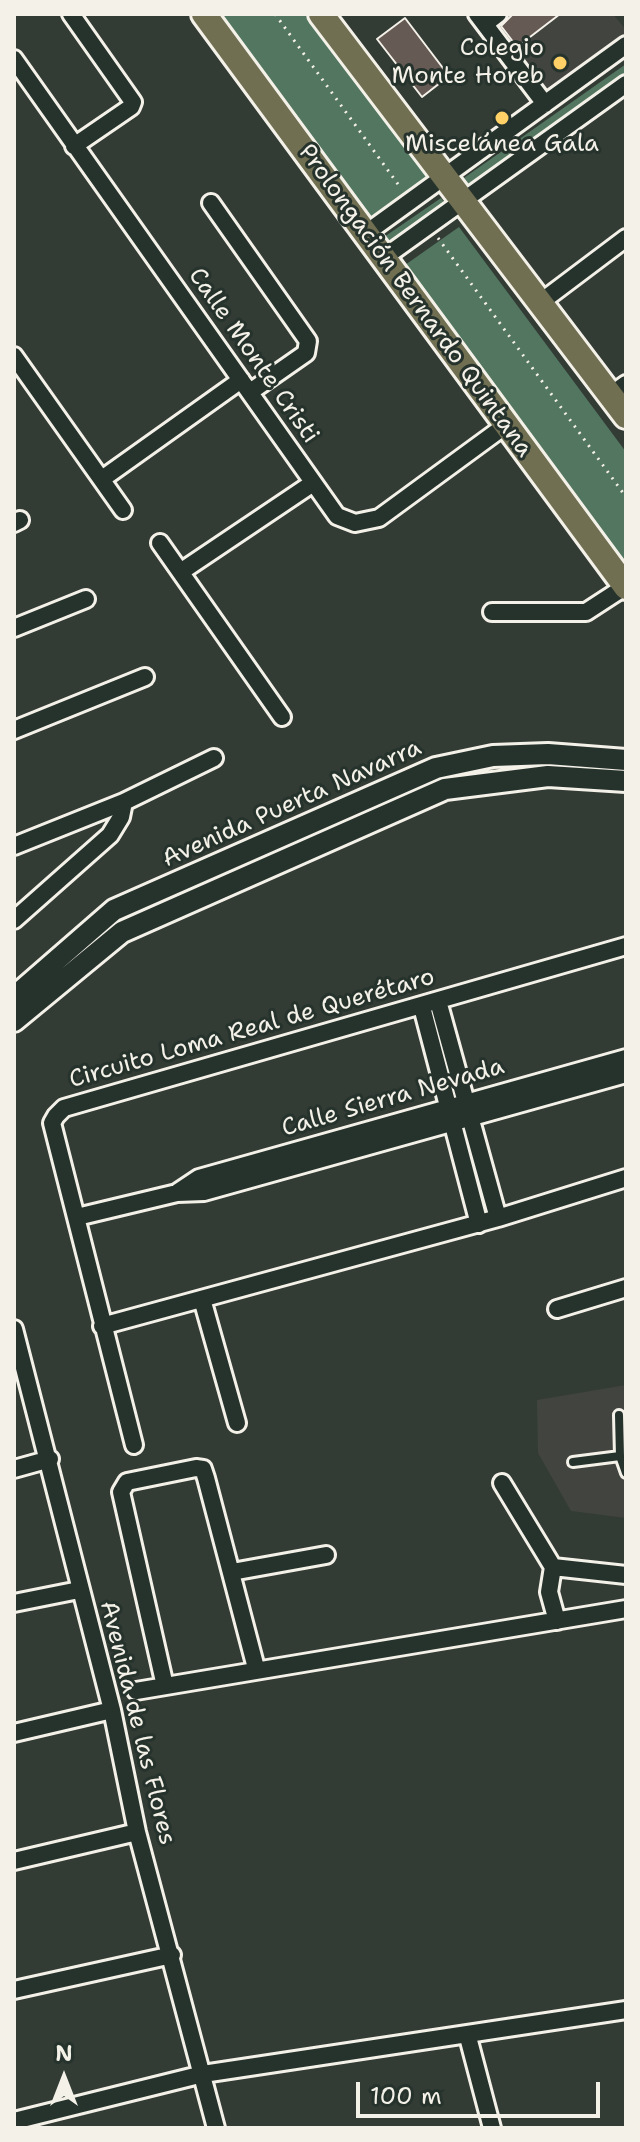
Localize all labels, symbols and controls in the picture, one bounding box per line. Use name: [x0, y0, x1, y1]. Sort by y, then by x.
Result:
place label: Colegio Monte Horeb: [391, 35, 544, 91]
marker: Colegio Monte Horeb: [551, 54, 569, 72]
marker: Miscelánea Gala: [493, 109, 511, 127]
place label: Miscelánea Gala: [405, 131, 599, 159]
street label: Prolongación Bernardo Quintana: [292, 139, 538, 463]
street label: Calle Monte Cristi: [182, 263, 324, 449]
street label: Avenida Puerta Navarra: [158, 734, 426, 874]
street label: Circuito Loma Real de Querétaro: [66, 963, 438, 1095]
street label: Calle Sierra Nevada: [279, 1052, 507, 1144]
street label: Avenida de las Flores: [93, 1598, 181, 1848]
north arrow: [24, 2038, 104, 2118]
text: N: [55, 2039, 73, 2068]
scale bar: [360, 2066, 604, 2116]
text: 100 m: [370, 2080, 442, 2112]

